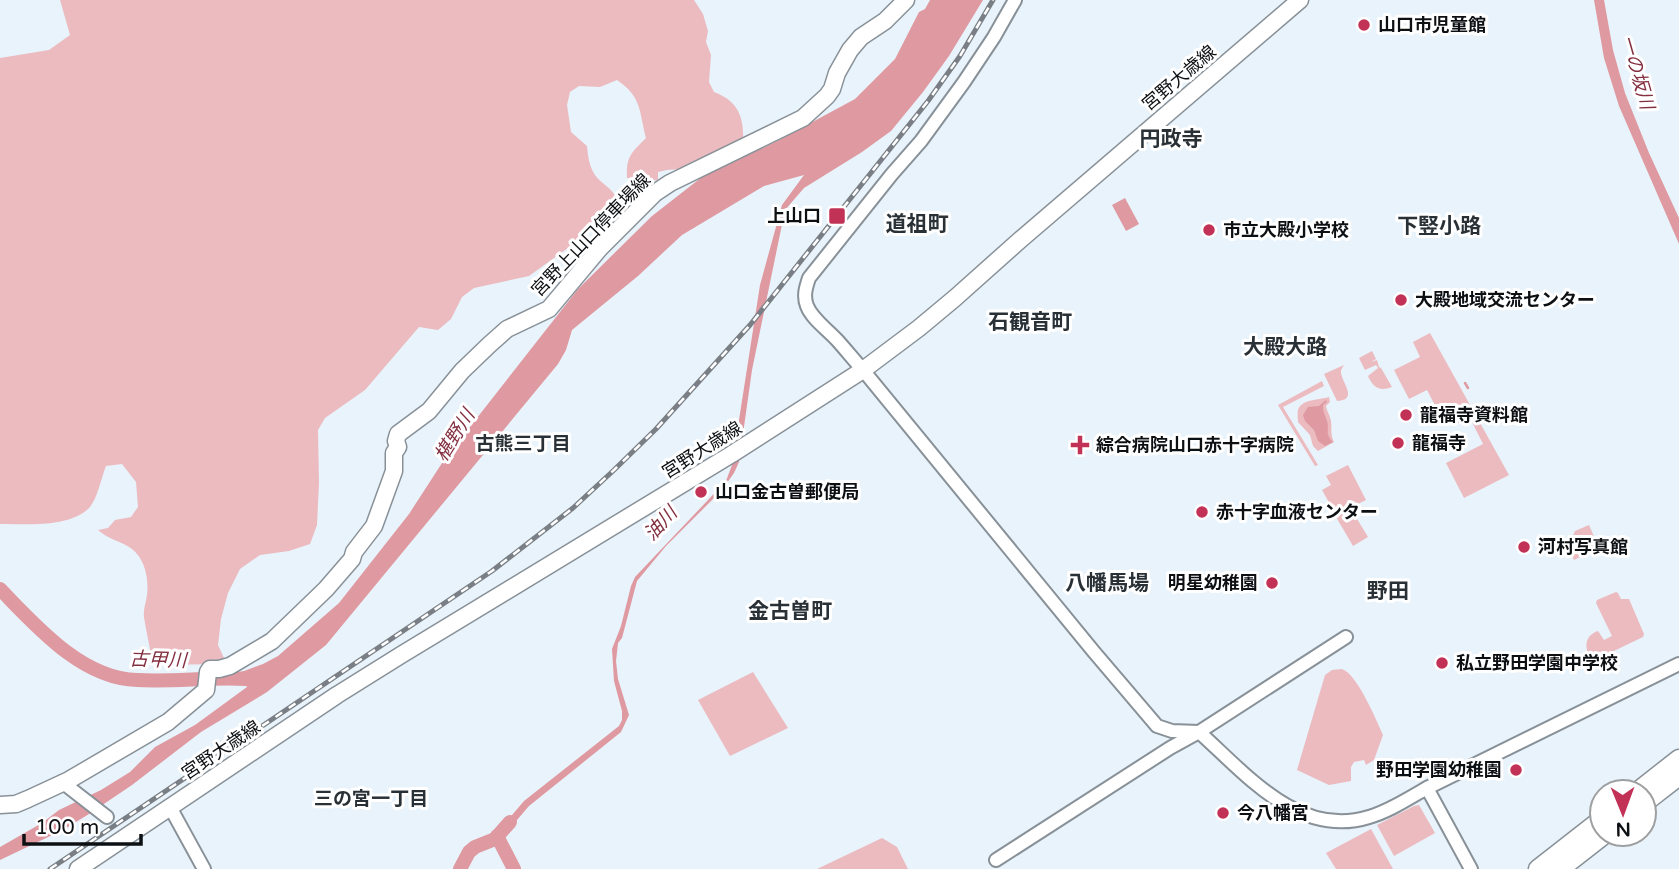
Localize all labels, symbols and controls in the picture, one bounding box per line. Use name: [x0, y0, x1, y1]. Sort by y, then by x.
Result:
place label: 山口市児童館: [1378, 14, 1486, 36]
marker: 山口市児童館: [1356, 17, 1372, 33]
water label: 一の坂川: [1616, 33, 1659, 114]
street label: 宮野大歳線: [1137, 41, 1221, 115]
district label: 円政寺: [1140, 127, 1203, 152]
street label: 宮野上山口停車場線: [527, 169, 655, 301]
place label: 上山口: [767, 205, 821, 227]
marker: 上山口: [827, 206, 847, 226]
district label: 道祖町: [886, 212, 949, 237]
district label: 下竪小路: [1397, 214, 1481, 239]
place label: 市立大殿小学校: [1223, 219, 1349, 241]
marker: 市立大殿小学校: [1201, 222, 1217, 238]
place label: 大殿地域交流センター: [1415, 289, 1595, 311]
marker: 大殿地域交流センター: [1393, 292, 1409, 308]
district label: 石観音町: [988, 310, 1072, 335]
district label: 大殿大路: [1243, 335, 1327, 360]
water label: 椹野川: [430, 404, 480, 466]
place label: 龍福寺資料館: [1420, 404, 1528, 426]
marker: 龍福寺資料館: [1398, 407, 1414, 423]
street label: 宮野大歳線: [658, 417, 746, 483]
place label: 龍福寺: [1412, 432, 1466, 454]
district label: 古熊三丁目: [475, 433, 571, 455]
place label: 綜合病院山口赤十字病院: [1096, 434, 1294, 456]
marker: 綜合病院山口赤十字病院: [1070, 435, 1090, 455]
marker: 龍福寺: [1390, 435, 1406, 451]
place label: 山口金古曽郵便局: [715, 481, 859, 503]
marker: 山口金古曽郵便局: [693, 484, 709, 500]
water label: 油川: [640, 501, 683, 545]
place label: 赤十字血液センター: [1216, 501, 1378, 523]
marker: 赤十字血液センター: [1194, 504, 1210, 520]
place label: 河村写真館: [1538, 536, 1628, 558]
marker: 河村写真館: [1516, 539, 1532, 555]
district label: 八幡馬場: [1065, 571, 1149, 596]
place label: 明星幼稚園: [1168, 572, 1258, 594]
marker: 明星幼稚園: [1264, 575, 1280, 591]
district label: 野田: [1367, 579, 1409, 604]
district label: 金古曽町: [748, 599, 832, 624]
water label: 古甲川: [129, 648, 189, 672]
place label: 私立野田学園中学校: [1456, 652, 1618, 674]
marker: 私立野田学園中学校: [1434, 655, 1450, 671]
street label: 宮野大歳線: [178, 716, 264, 784]
place label: 野田学園幼稚園: [1376, 759, 1502, 781]
marker: 野田学園幼稚園: [1508, 762, 1524, 778]
north arrow: [1588, 778, 1658, 848]
district label: 三の宮一丁目: [314, 788, 428, 810]
scale bar: [24, 802, 142, 846]
place label: 今八幡宮: [1237, 802, 1309, 824]
marker: 今八幡宮: [1215, 805, 1231, 821]
text: 100 m: [35, 815, 99, 840]
text: N: [1615, 818, 1631, 840]

